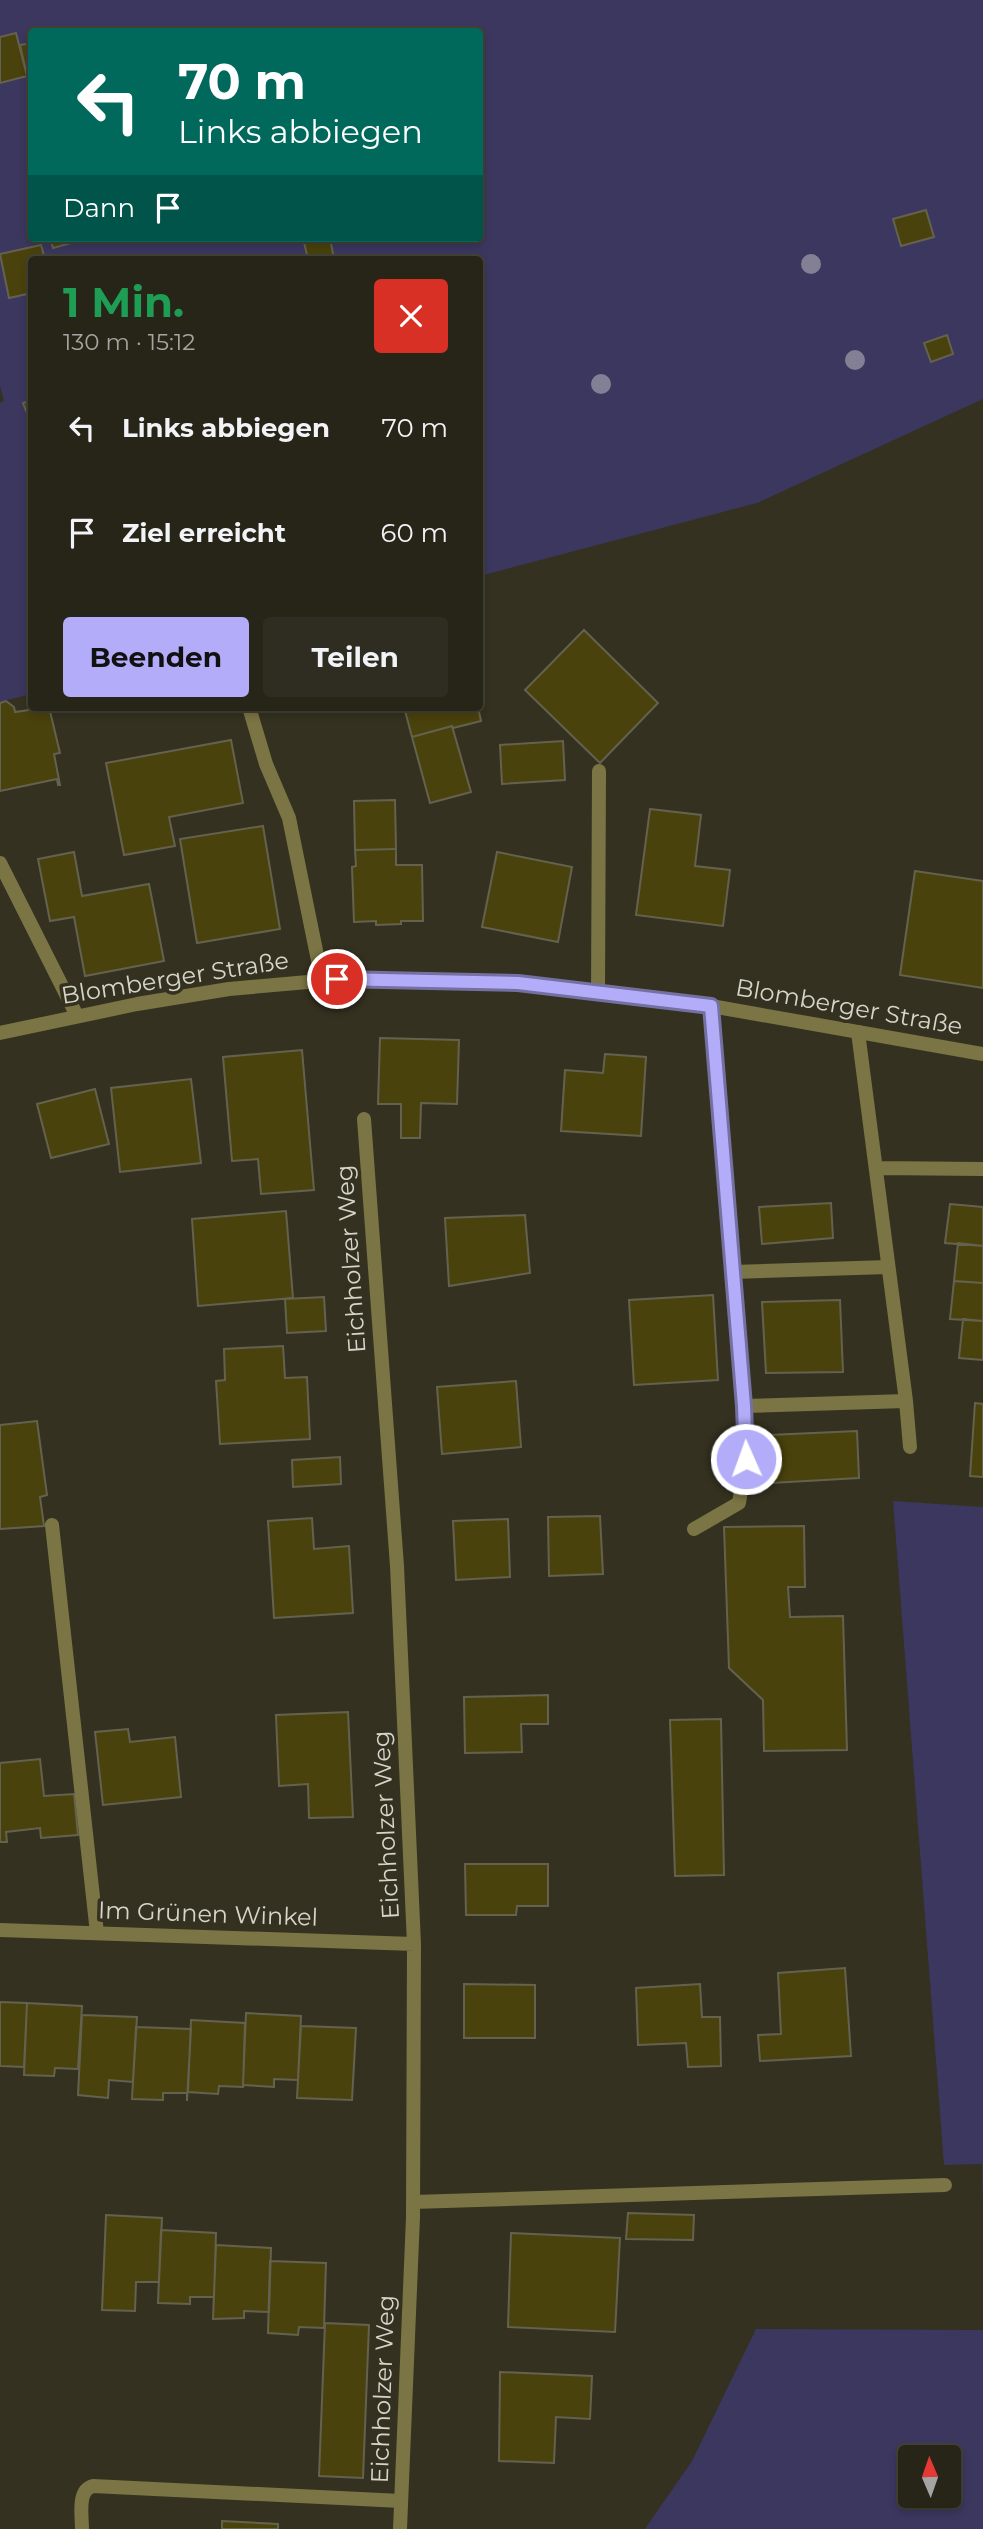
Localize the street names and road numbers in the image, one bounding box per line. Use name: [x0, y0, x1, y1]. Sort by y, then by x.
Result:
street label: Blomberger Straße: [59, 945, 291, 1010]
street label: Blomberger Straße: [733, 972, 965, 1041]
street label: Eichholzer Weg: [329, 1164, 372, 1354]
street label: Eichholzer Weg: [366, 1730, 405, 1920]
street label: Im Grünen Winkel: [97, 1895, 319, 1932]
street label: Eichholzer Weg: [365, 2294, 400, 2484]

